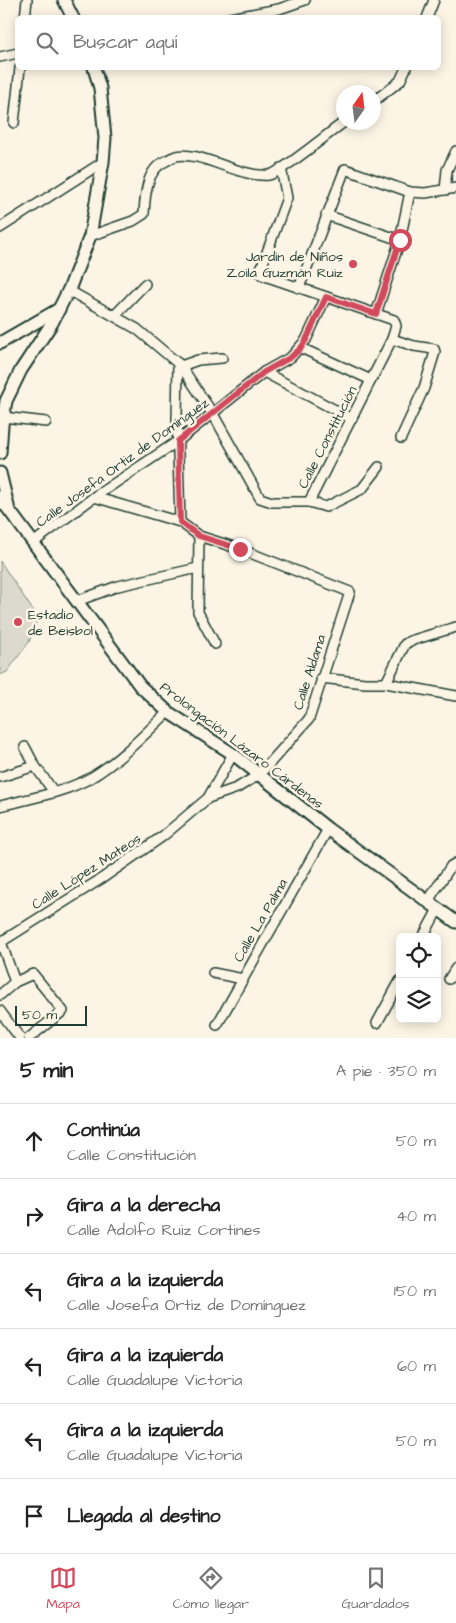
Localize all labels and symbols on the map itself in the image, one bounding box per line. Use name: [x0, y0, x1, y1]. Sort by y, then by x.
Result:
north arrow: [336, 85, 381, 130]
route start: [389, 229, 412, 252]
place label: Jardín de Niños Zoila Guzmán Ruiz: [227, 247, 343, 283]
marker: Jardín de Niños Zoila Guzmán Ruiz: [347, 258, 359, 270]
street label: Calle Constitución: [293, 383, 362, 492]
street label: Calle Josefa Ortiz de Domínguez: [32, 393, 213, 532]
route end: [229, 538, 252, 561]
place label: Estadio de Beisbol: [28, 605, 93, 641]
marker: Estadio de Beisbol: [12, 616, 24, 628]
street label: Calle Aldama: [288, 632, 332, 713]
street label: Prolongación Lázaro Cárdenas: [155, 678, 327, 814]
street label: Calle López Mateos: [28, 829, 145, 915]
street label: Calle La Palma: [229, 875, 293, 966]
scale bar: [15, 1003, 88, 1026]

